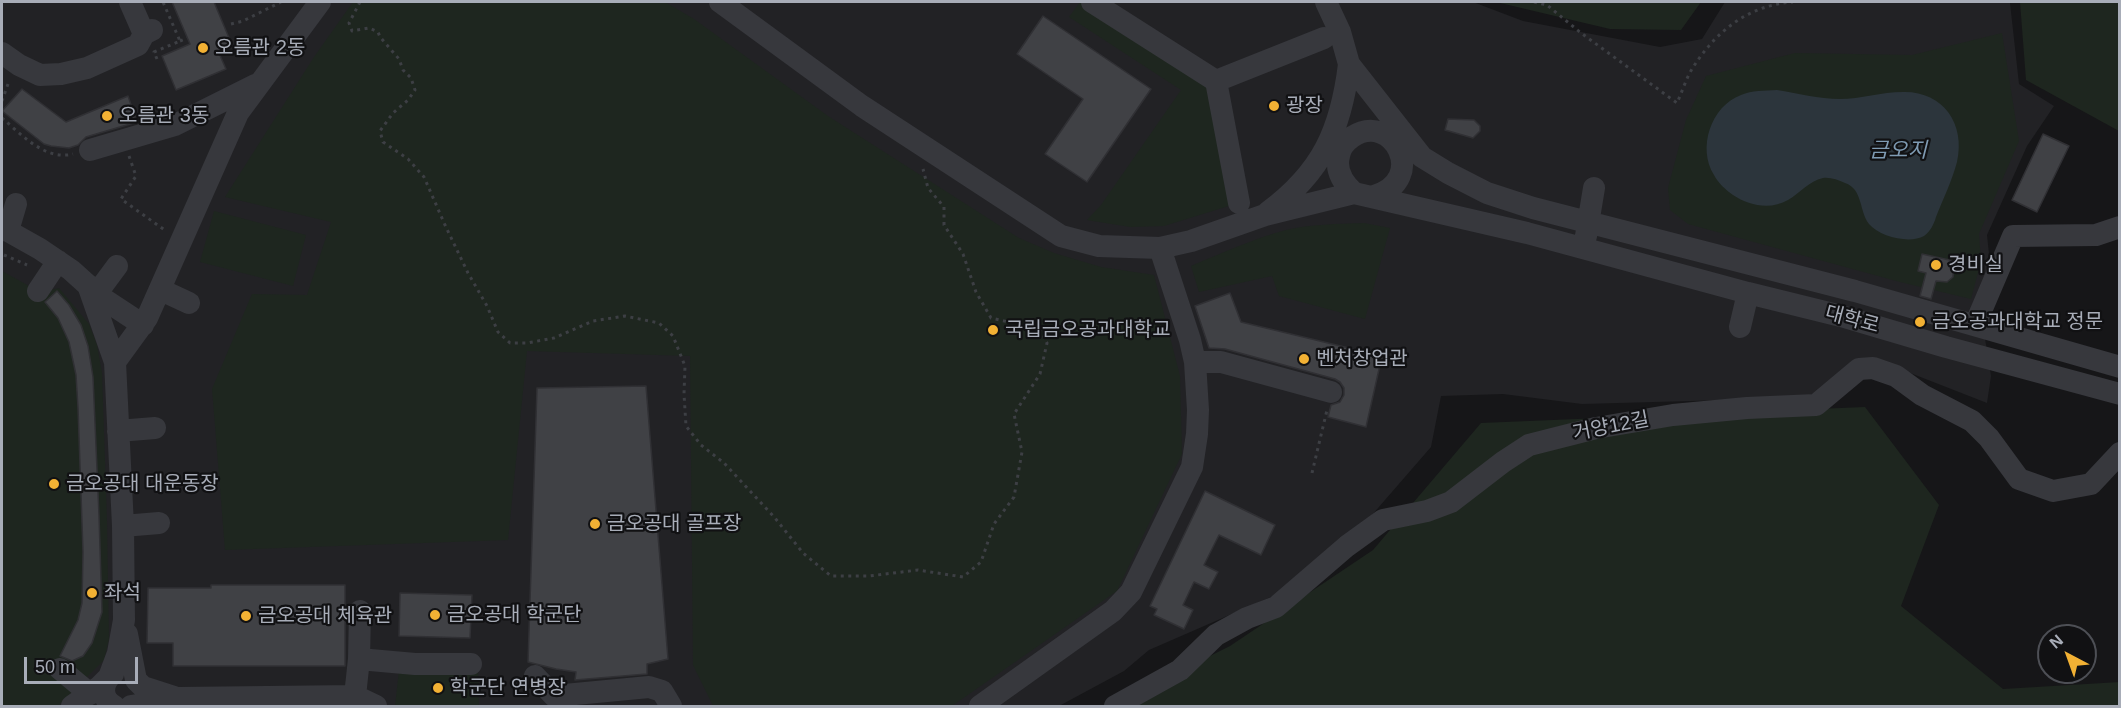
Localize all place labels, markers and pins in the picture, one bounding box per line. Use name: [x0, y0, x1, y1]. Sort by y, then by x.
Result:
place label: 오름관 2동: [215, 36, 305, 60]
marker: 오름관 2동: [196, 41, 210, 55]
place label: 광장: [1286, 94, 1323, 118]
marker: 광장: [1267, 99, 1281, 113]
place label: 오름관 3동: [119, 104, 209, 128]
marker: 오름관 3동: [100, 109, 114, 123]
place label: 경비실: [1948, 253, 2003, 277]
marker: 경비실: [1929, 258, 1943, 272]
place label: 금오공과대학교 정문: [1932, 310, 2103, 334]
marker: 금오공과대학교 정문: [1913, 315, 1927, 329]
place label: 국립금오공과대학교: [1005, 318, 1171, 342]
marker: 국립금오공과대학교: [986, 323, 1000, 337]
place label: 벤처창업관: [1316, 347, 1408, 371]
marker: 벤처창업관: [1297, 352, 1311, 366]
place label: 금오공대 대운동장: [66, 472, 219, 496]
marker: 금오공대 대운동장: [47, 477, 61, 491]
place label: 금오공대 골프장: [607, 512, 741, 536]
marker: 금오공대 골프장: [588, 517, 602, 531]
place label: 좌석: [104, 581, 141, 605]
marker: 좌석: [85, 586, 99, 600]
place label: 금오공대 학군단: [447, 603, 581, 627]
place label: 금오공대 체육관: [258, 604, 392, 628]
marker: 금오공대 학군단: [428, 608, 442, 622]
marker: 금오공대 체육관: [239, 609, 253, 623]
place label: 학군단 연병장: [450, 676, 566, 700]
marker: 학군단 연병장: [431, 681, 445, 695]

